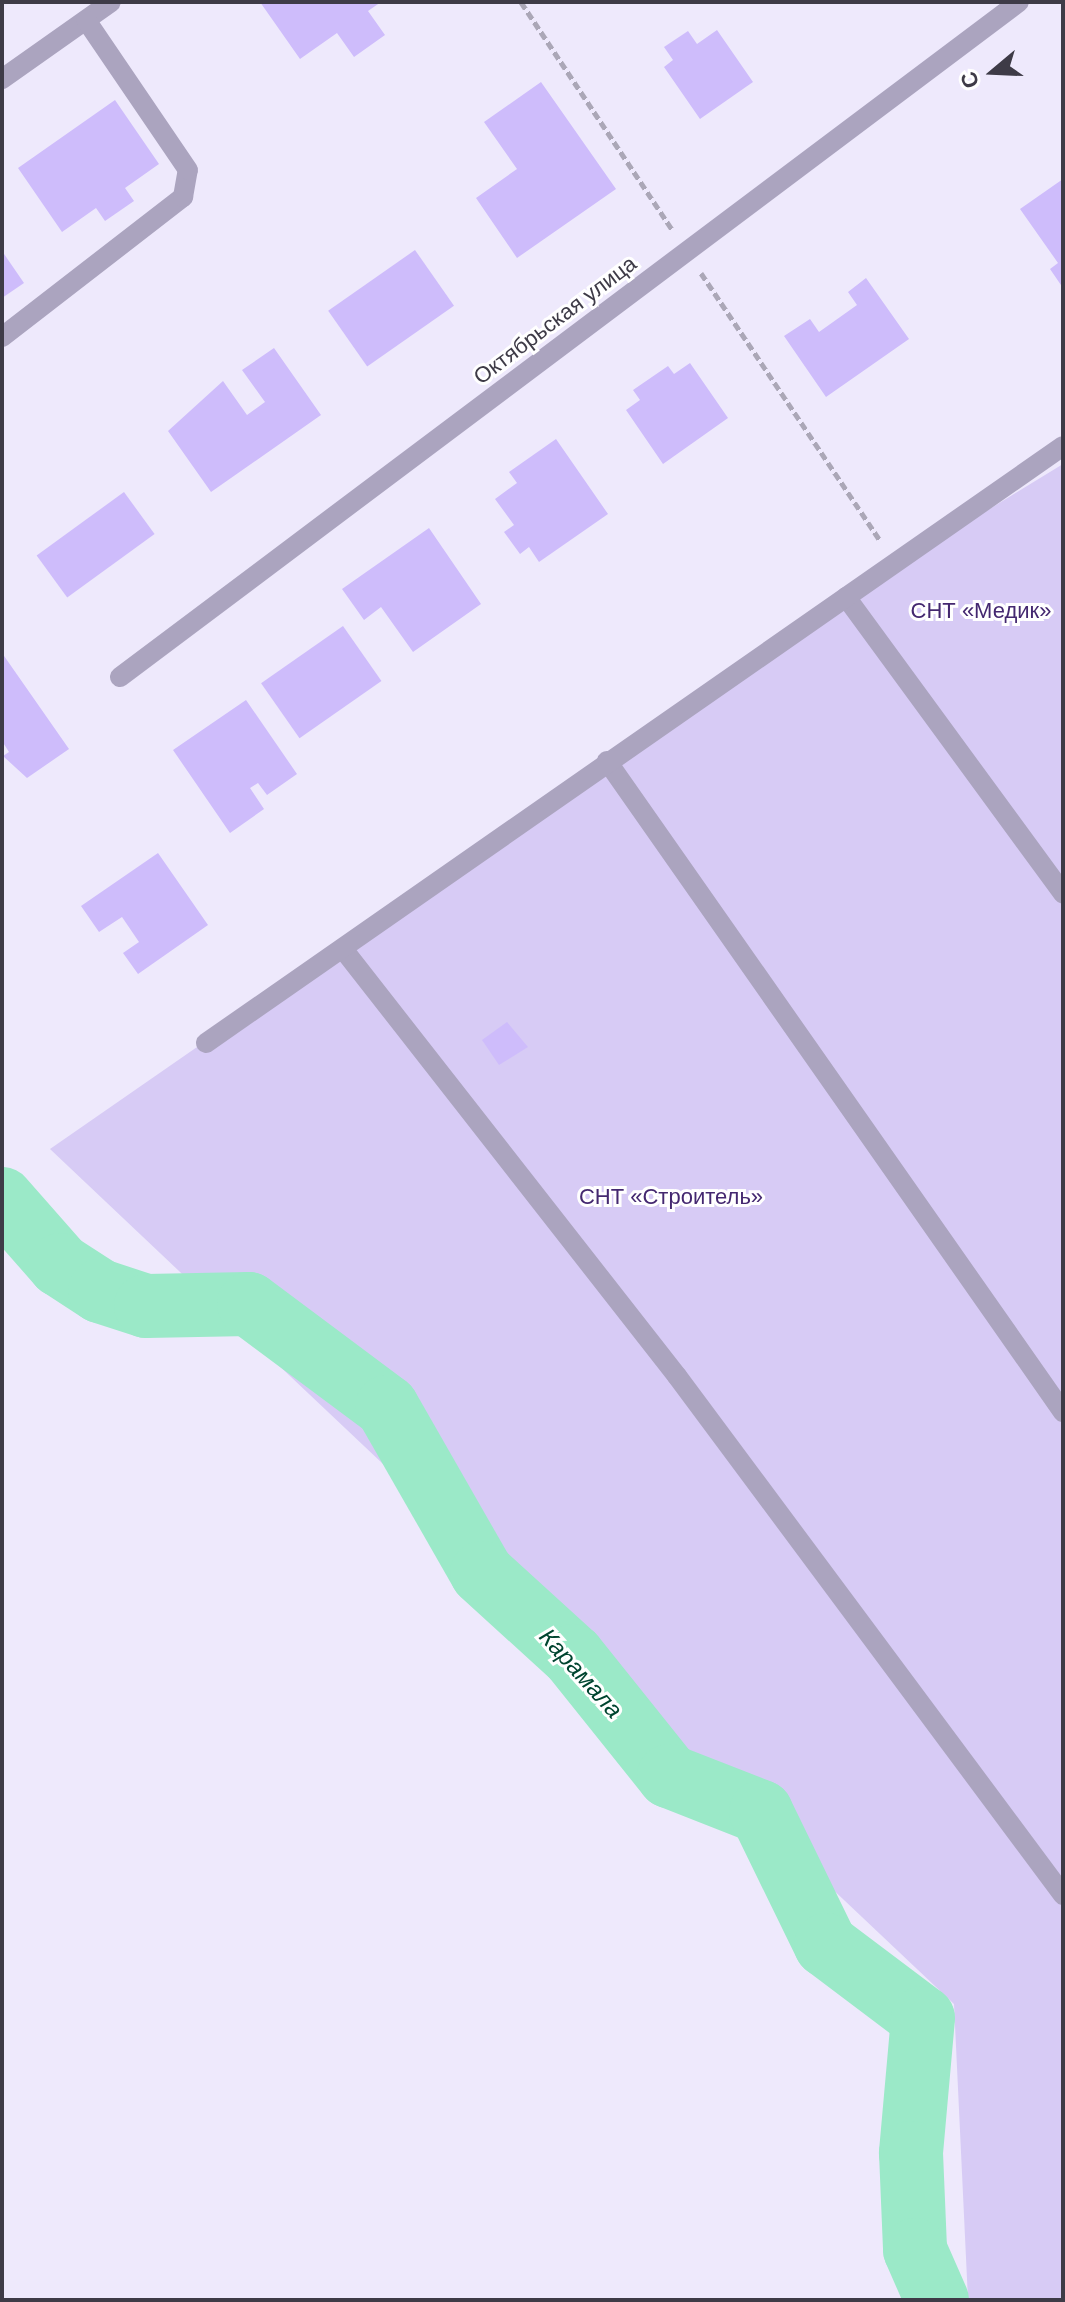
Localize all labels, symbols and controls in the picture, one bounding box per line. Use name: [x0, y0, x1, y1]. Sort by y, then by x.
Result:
north arrow: [953, 32, 1033, 112]
text: С: [955, 68, 984, 92]
street label: Октябрьская улица: [468, 250, 642, 390]
park label: СНТ «Медик»: [911, 598, 1051, 624]
park label: СНТ «Строитель»: [579, 1184, 763, 1210]
water label: Карамала: [533, 1622, 629, 1724]

